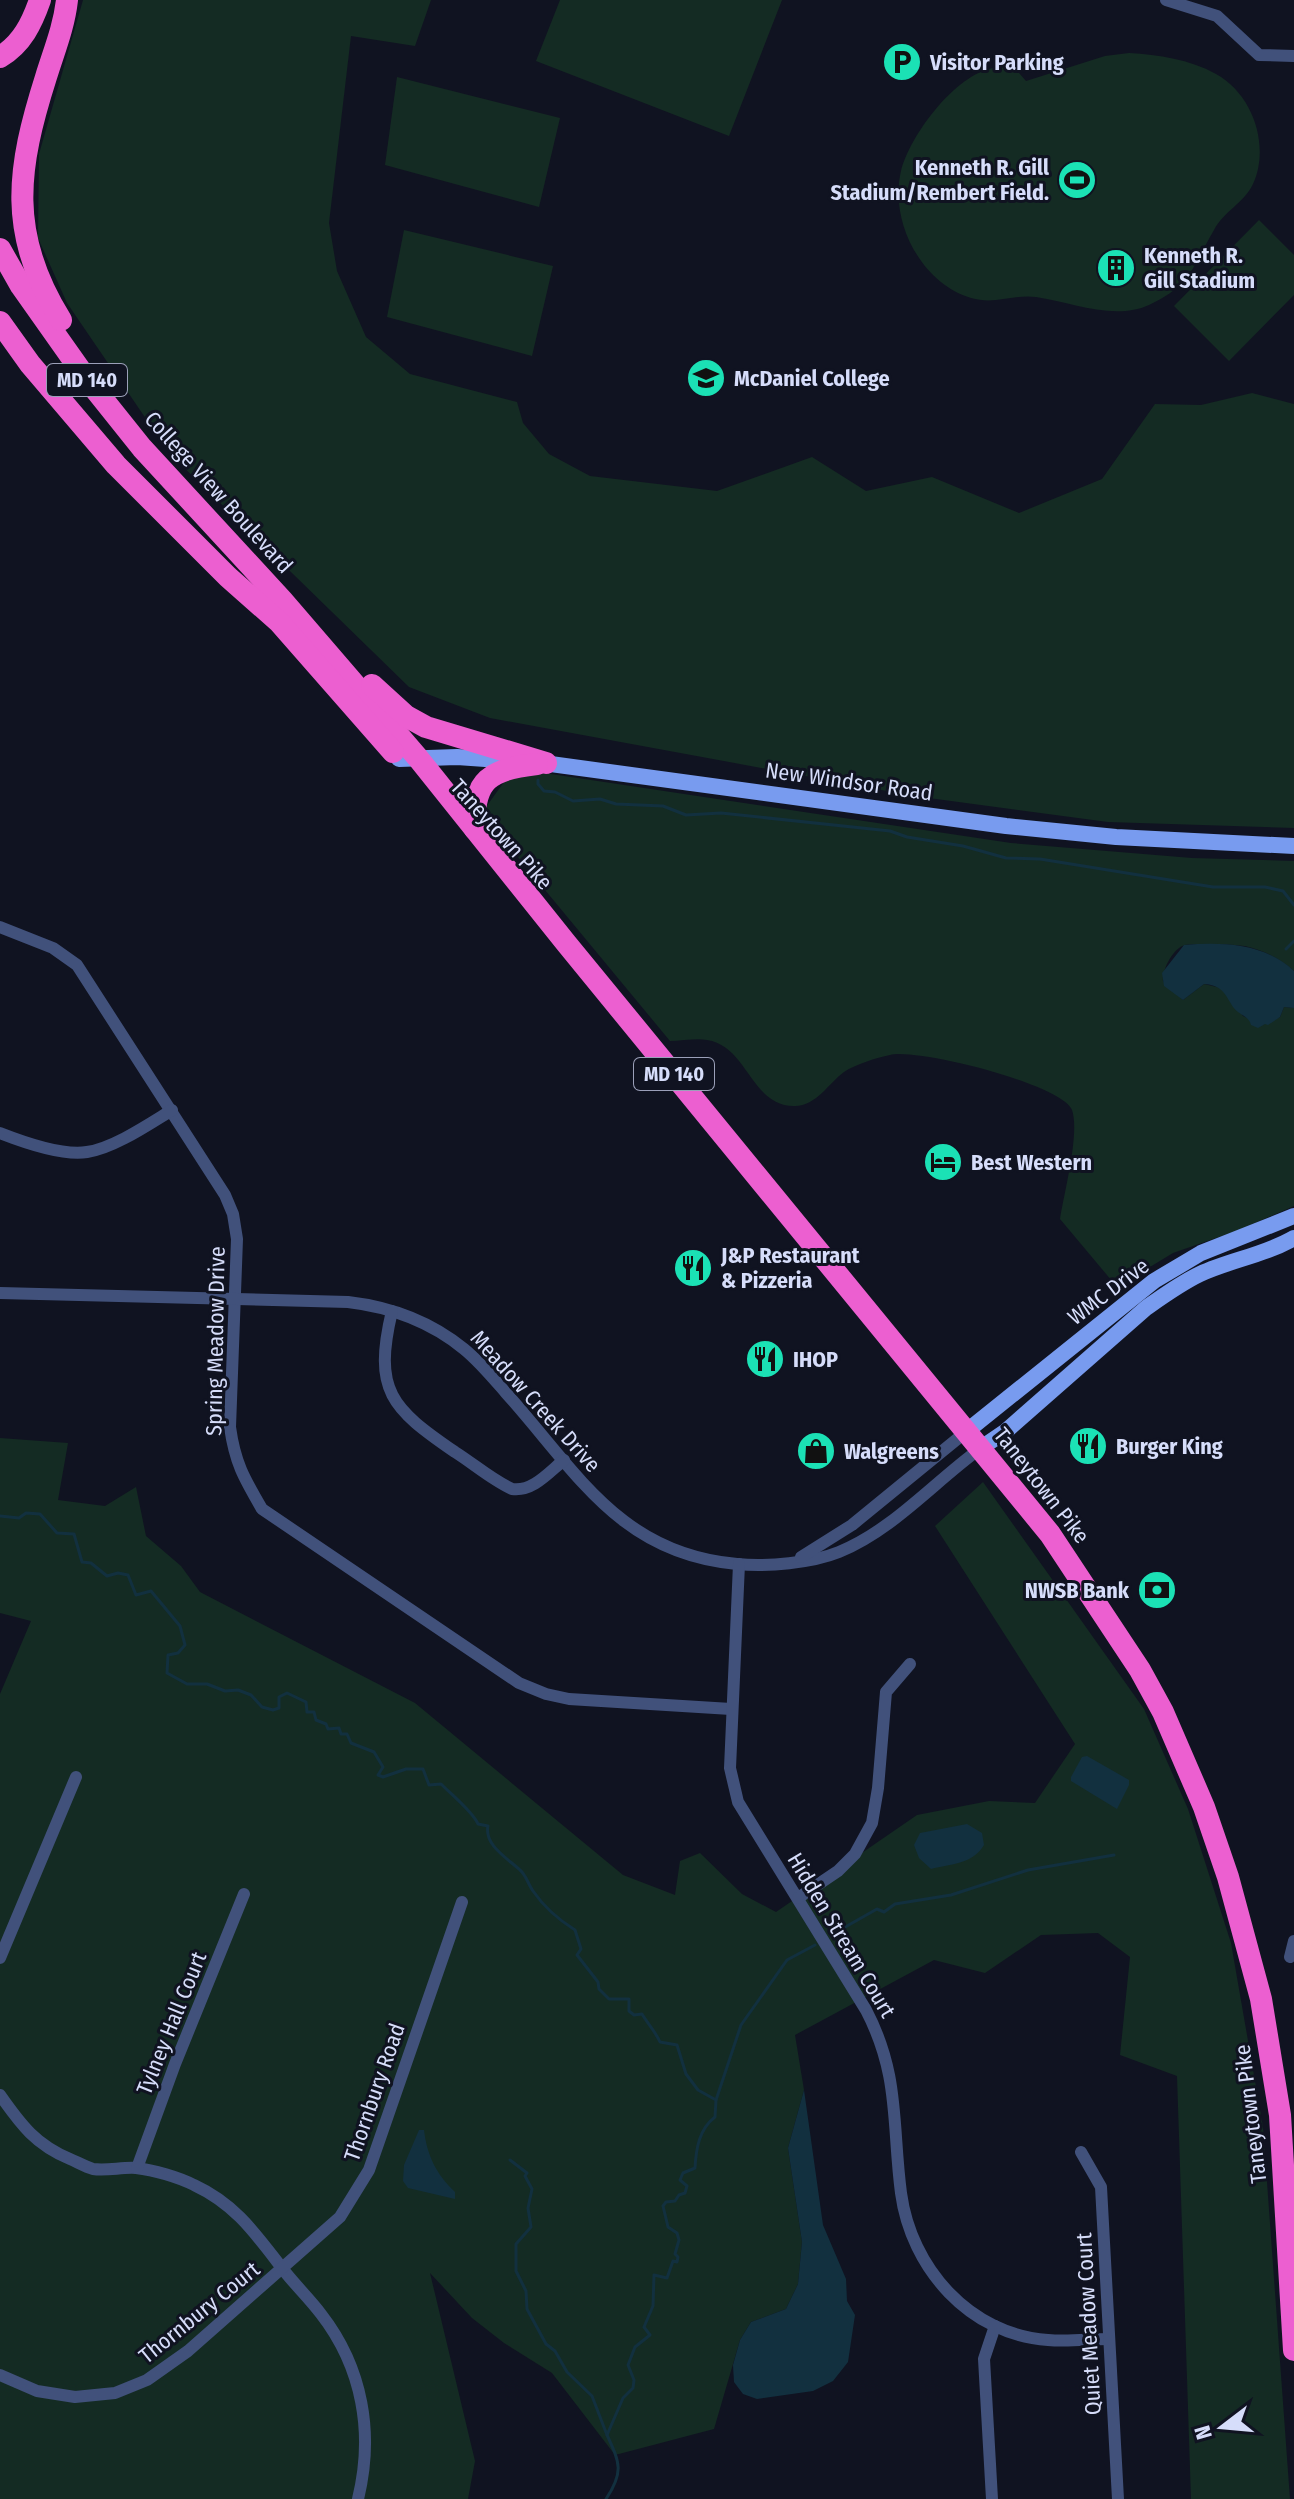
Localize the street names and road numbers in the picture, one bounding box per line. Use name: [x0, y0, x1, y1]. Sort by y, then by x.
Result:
road number: MD 140: [47, 364, 127, 396]
street label: College View Boulevard: [139, 406, 298, 579]
street label: New Windsor Road: [764, 756, 934, 807]
street label: Taneytown Pike: [445, 773, 558, 895]
road number: MD 140: [634, 1058, 714, 1090]
street label: Spring Meadow Drive: [200, 1246, 231, 1436]
street label: WMC Drive: [1062, 1252, 1154, 1331]
street label: Meadow Creek Drive: [465, 1325, 606, 1478]
street label: Taneytown Pike: [988, 1422, 1095, 1549]
street label: Hidden Stream Court: [782, 1848, 902, 2023]
street label: Tylney Hall Court: [131, 1947, 213, 2099]
street label: Thornbury Road: [338, 2020, 411, 2165]
street label: Taneytown Pike: [1229, 2043, 1272, 2185]
street label: Quiet Meadow Court: [1070, 2231, 1107, 2416]
street label: Thornbury Court: [134, 2255, 266, 2369]

